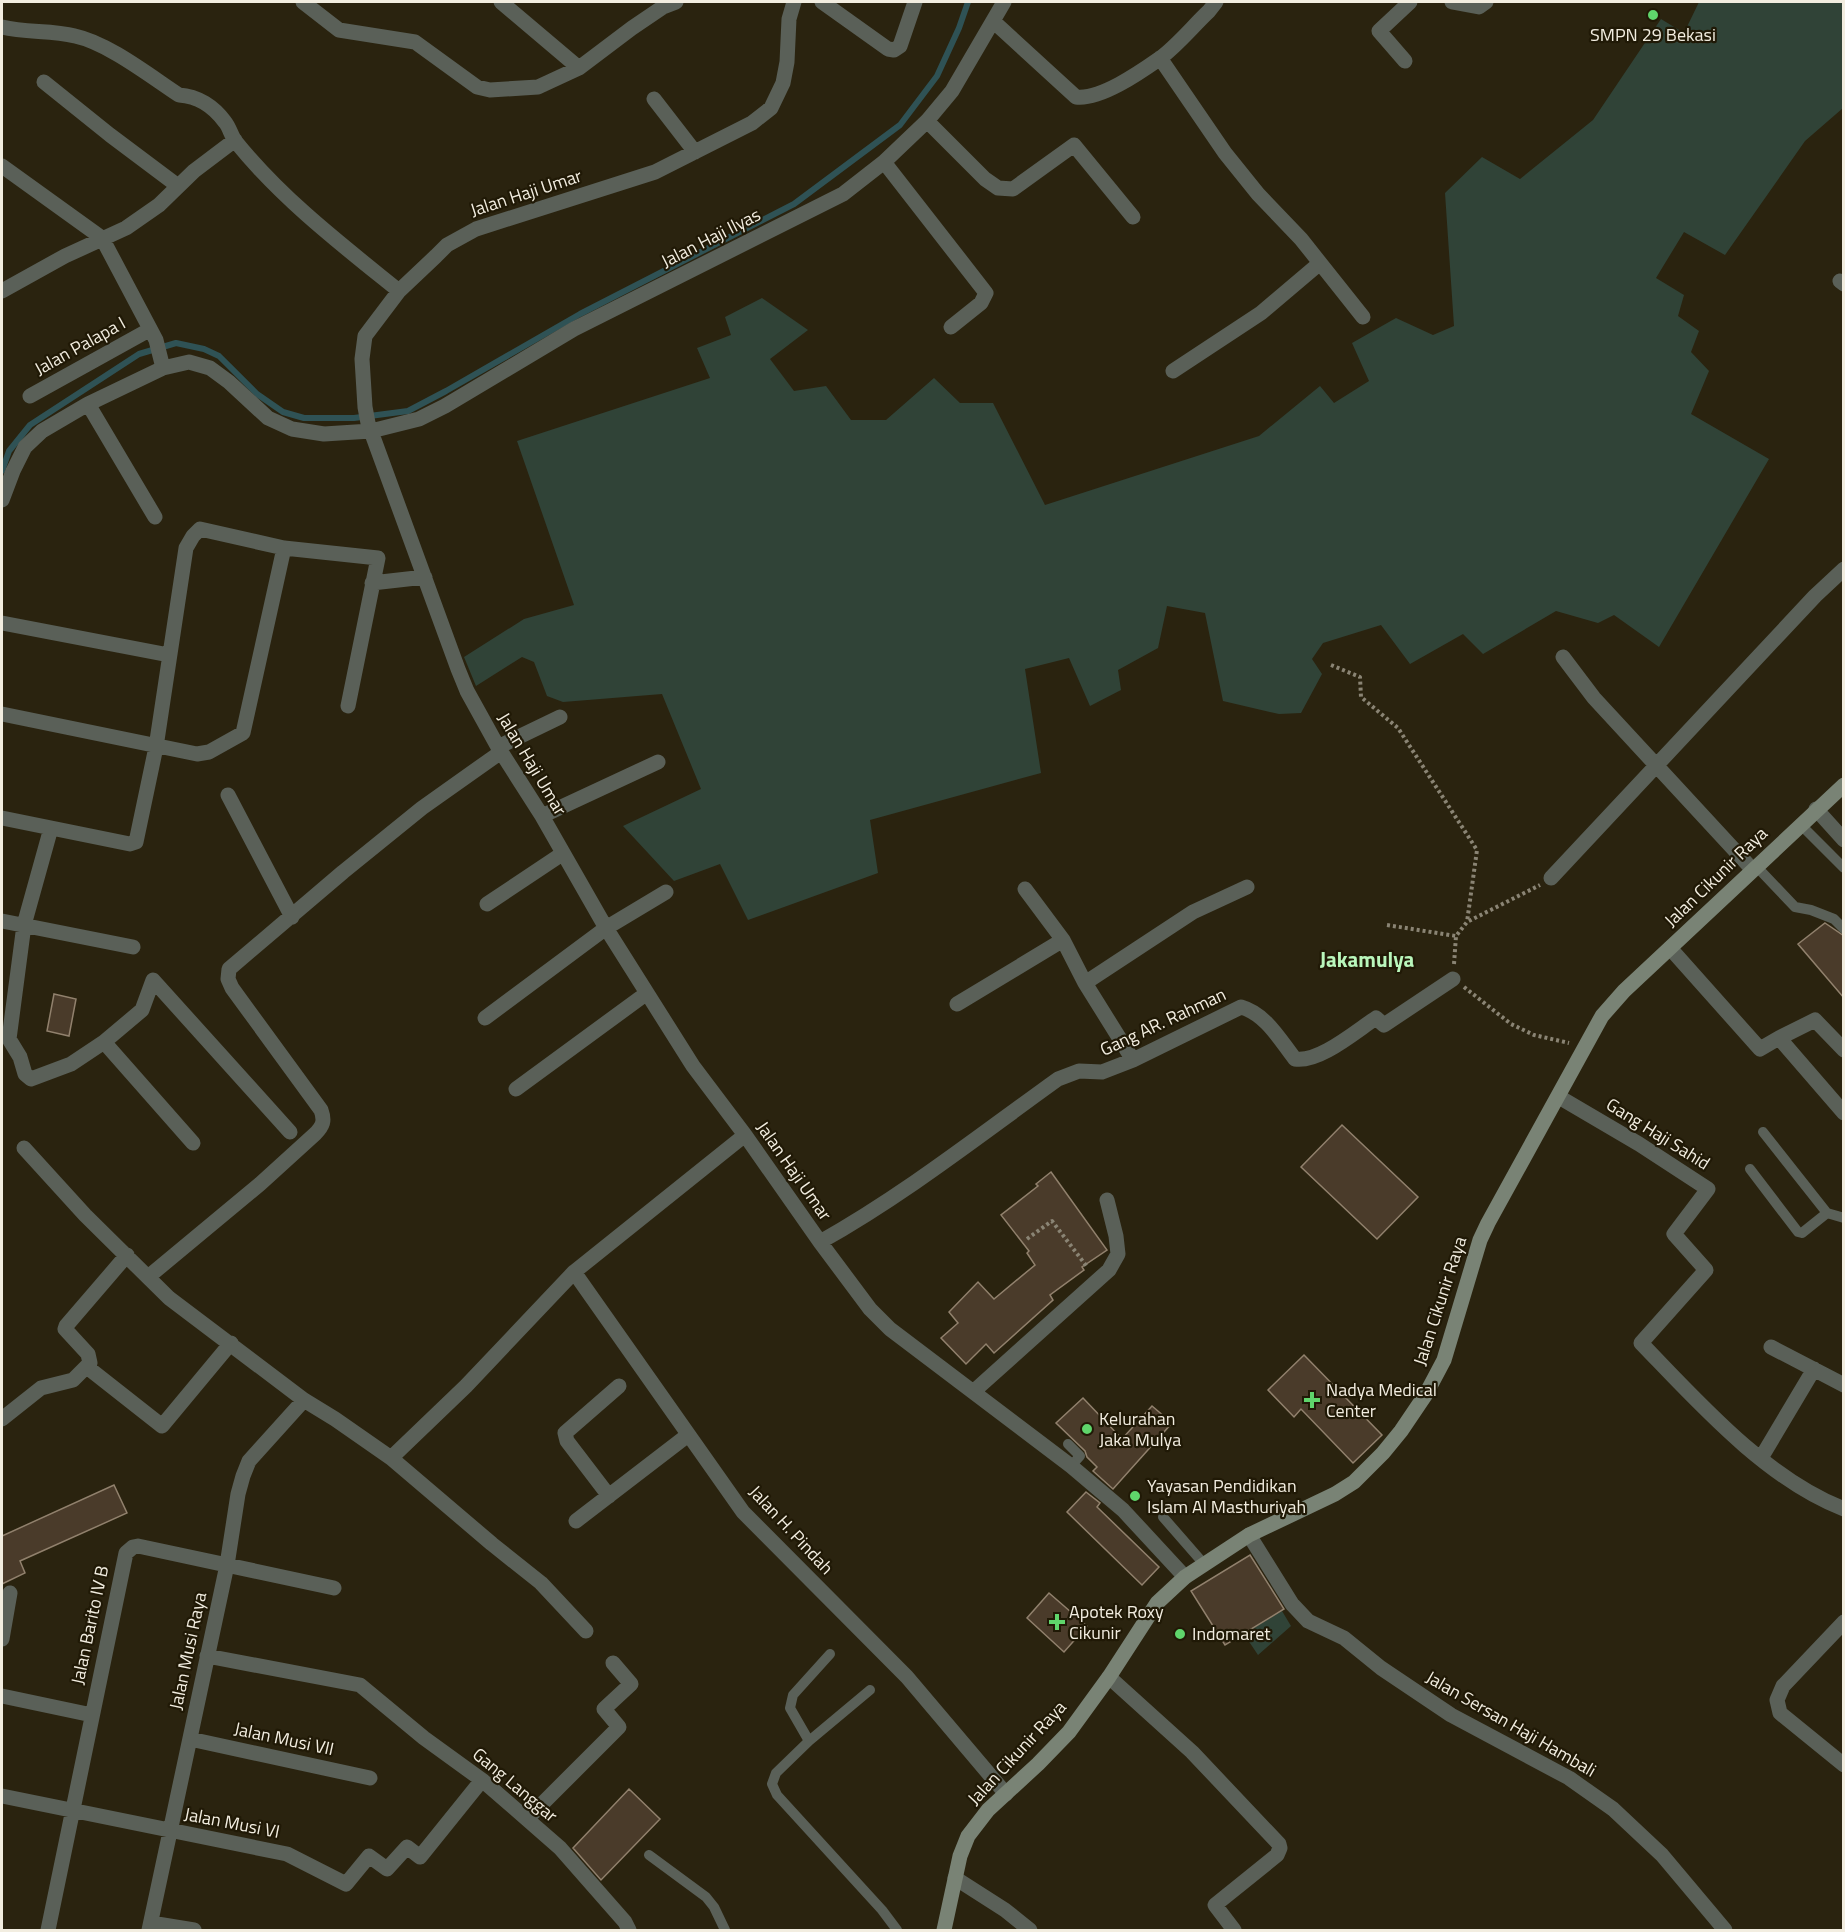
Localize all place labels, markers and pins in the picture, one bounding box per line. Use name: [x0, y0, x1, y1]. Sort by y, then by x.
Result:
marker: SMPN 29 Bekasi: [1646, 8, 1660, 22]
place label: SMPN 29 Bekasi: [1590, 21, 1716, 48]
place label: Nadya Medical Center: [1326, 1376, 1437, 1424]
marker: Nadya Medical Center: [1303, 1391, 1321, 1409]
place label: Kelurahan Jaka Mulya: [1099, 1405, 1181, 1453]
marker: Kelurahan Jaka Mulya: [1080, 1422, 1094, 1436]
place label: Yayasan Pendidikan Islam Al Masthuriyah: [1147, 1472, 1306, 1520]
marker: Yayasan Pendidikan Islam Al Masthuriyah: [1128, 1489, 1142, 1503]
place label: Apotek Roxy Cikunir: [1069, 1598, 1164, 1646]
marker: Apotek Roxy Cikunir: [1050, 1615, 1064, 1629]
place label: Indomaret: [1192, 1620, 1271, 1647]
marker: Indomaret: [1173, 1627, 1187, 1641]

